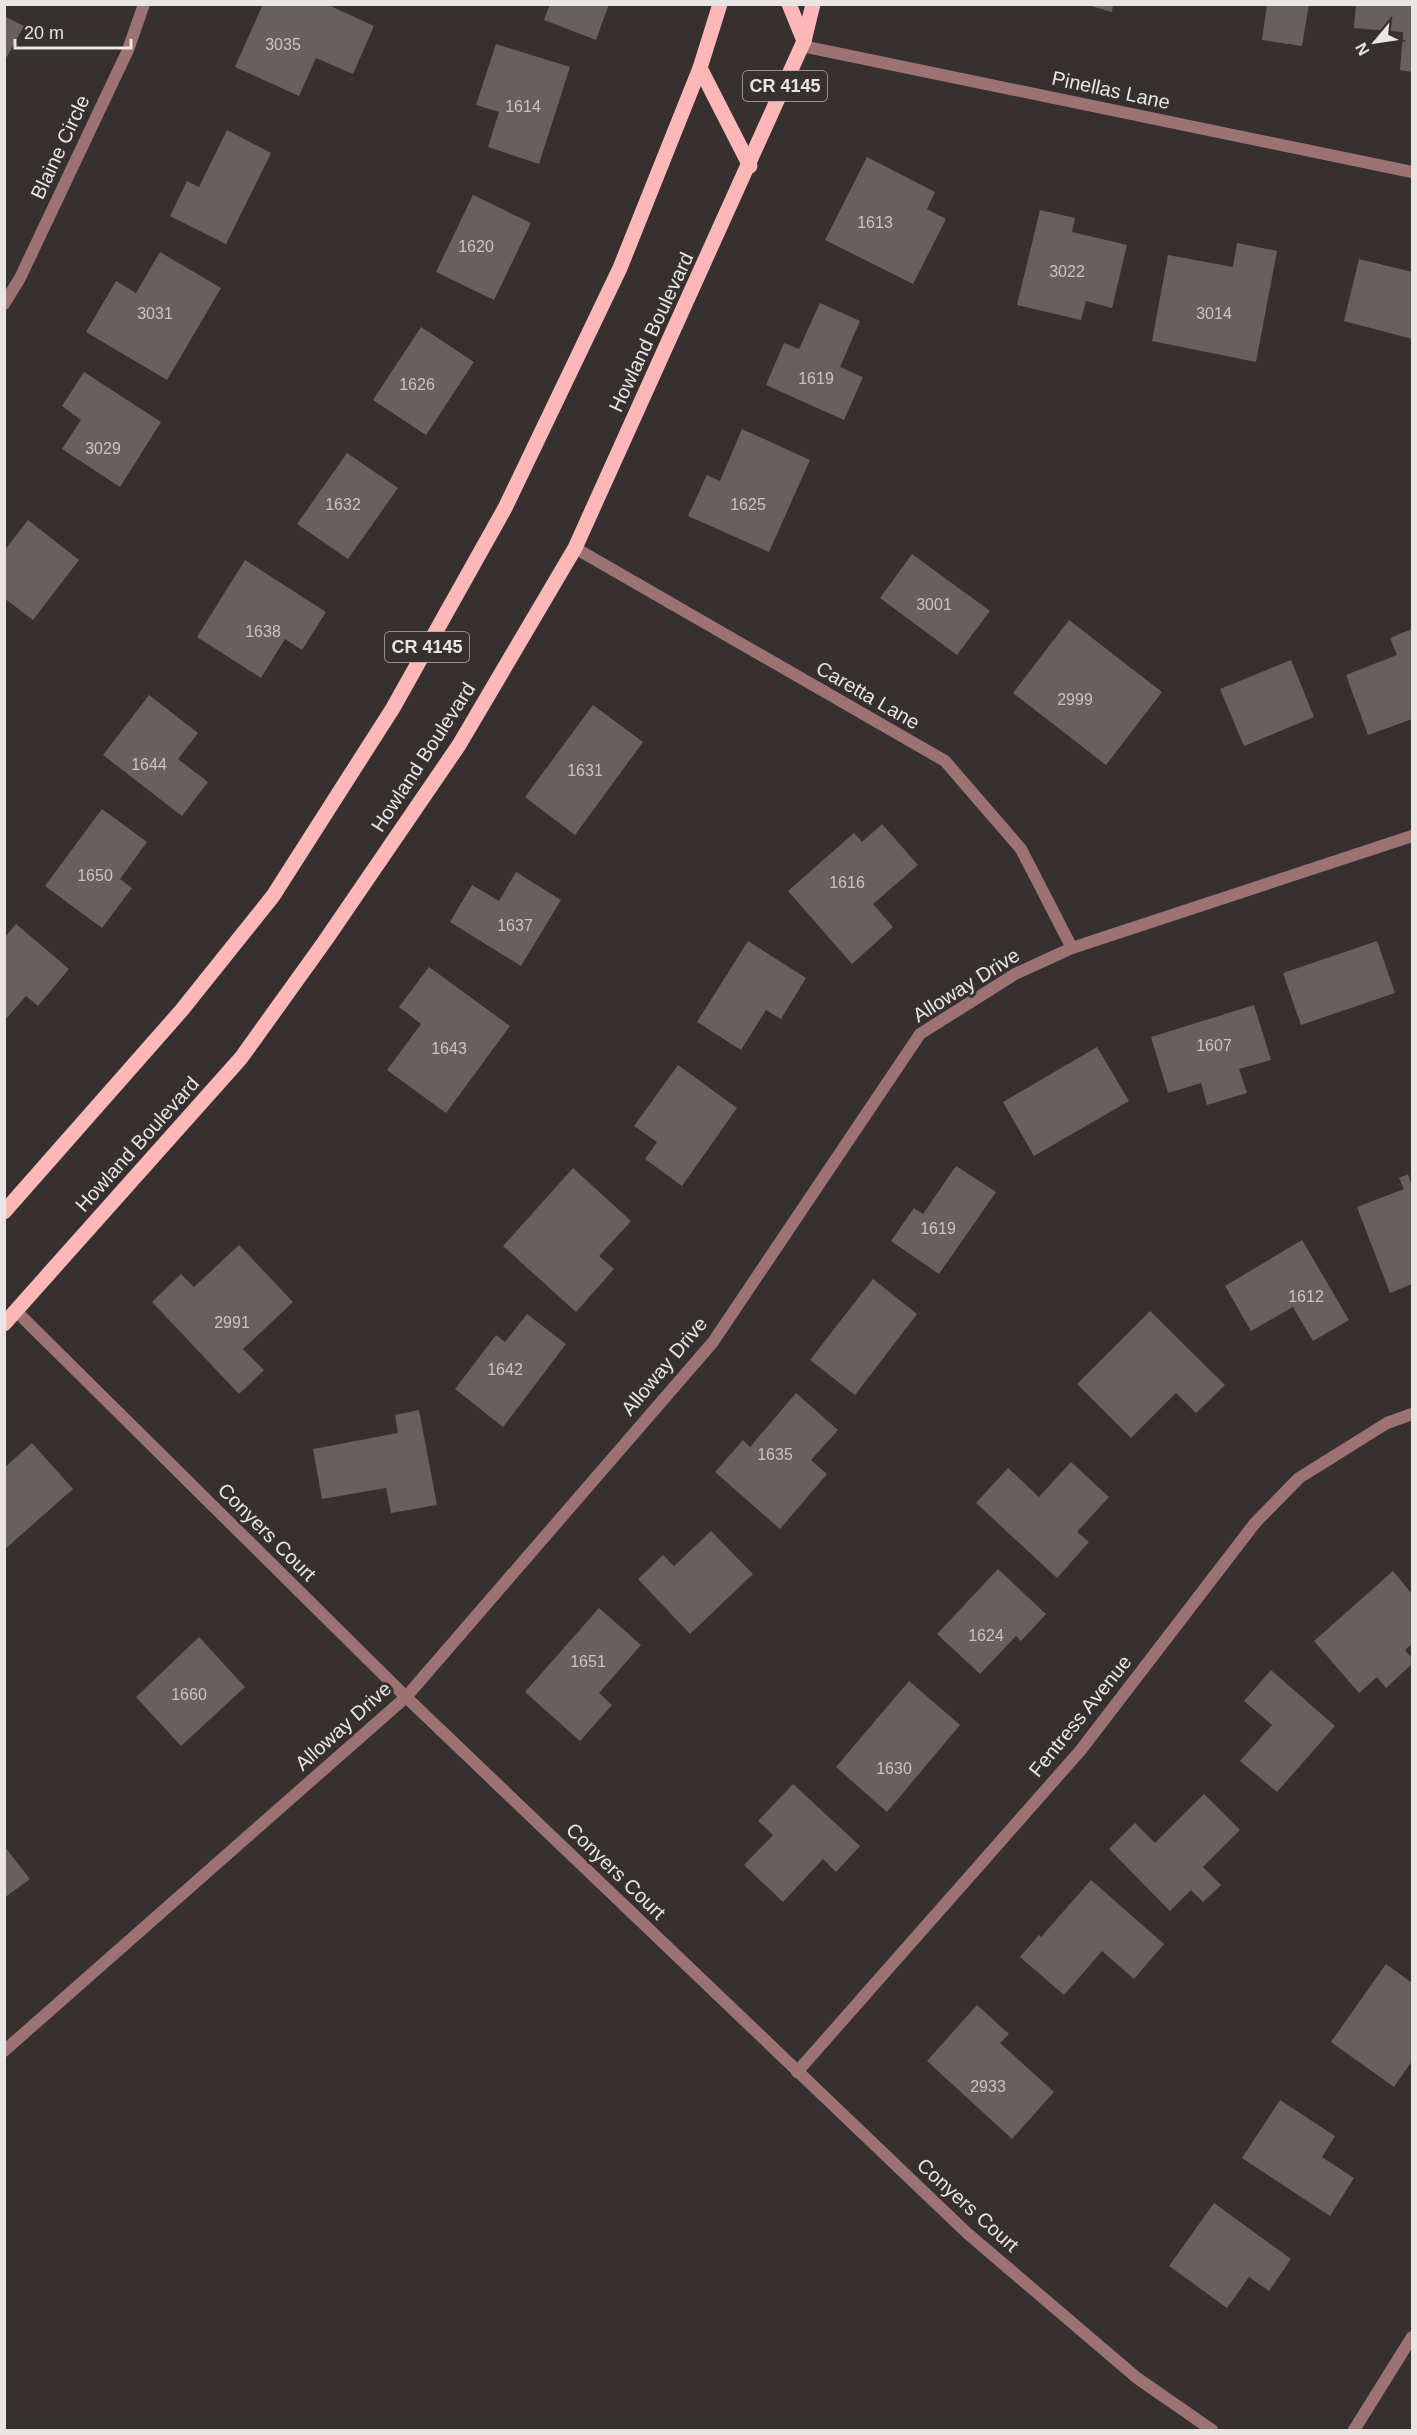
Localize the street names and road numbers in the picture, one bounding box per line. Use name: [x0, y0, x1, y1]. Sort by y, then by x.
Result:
street label: Pinellas Lane: [1050, 67, 1172, 113]
road number: CR 4145: [743, 71, 827, 101]
street label: Blaine Circle: [26, 91, 94, 203]
street label: Howland Boulevard: [604, 249, 698, 415]
road number: CR 4145: [385, 632, 469, 662]
street label: Caretta Lane: [812, 657, 924, 733]
street label: Howland Boulevard: [367, 678, 479, 836]
street label: Alloway Drive: [909, 944, 1023, 1026]
street label: Howland Boulevard: [71, 1072, 203, 1216]
street label: Alloway Drive: [617, 1313, 711, 1419]
street label: Conyers Court: [214, 1479, 321, 1586]
street label: Fentress Avenue: [1024, 1651, 1136, 1781]
street label: Alloway Drive: [291, 1677, 395, 1775]
street label: Conyers Court: [562, 1818, 670, 1924]
street label: Conyers Court: [913, 2154, 1024, 2257]

